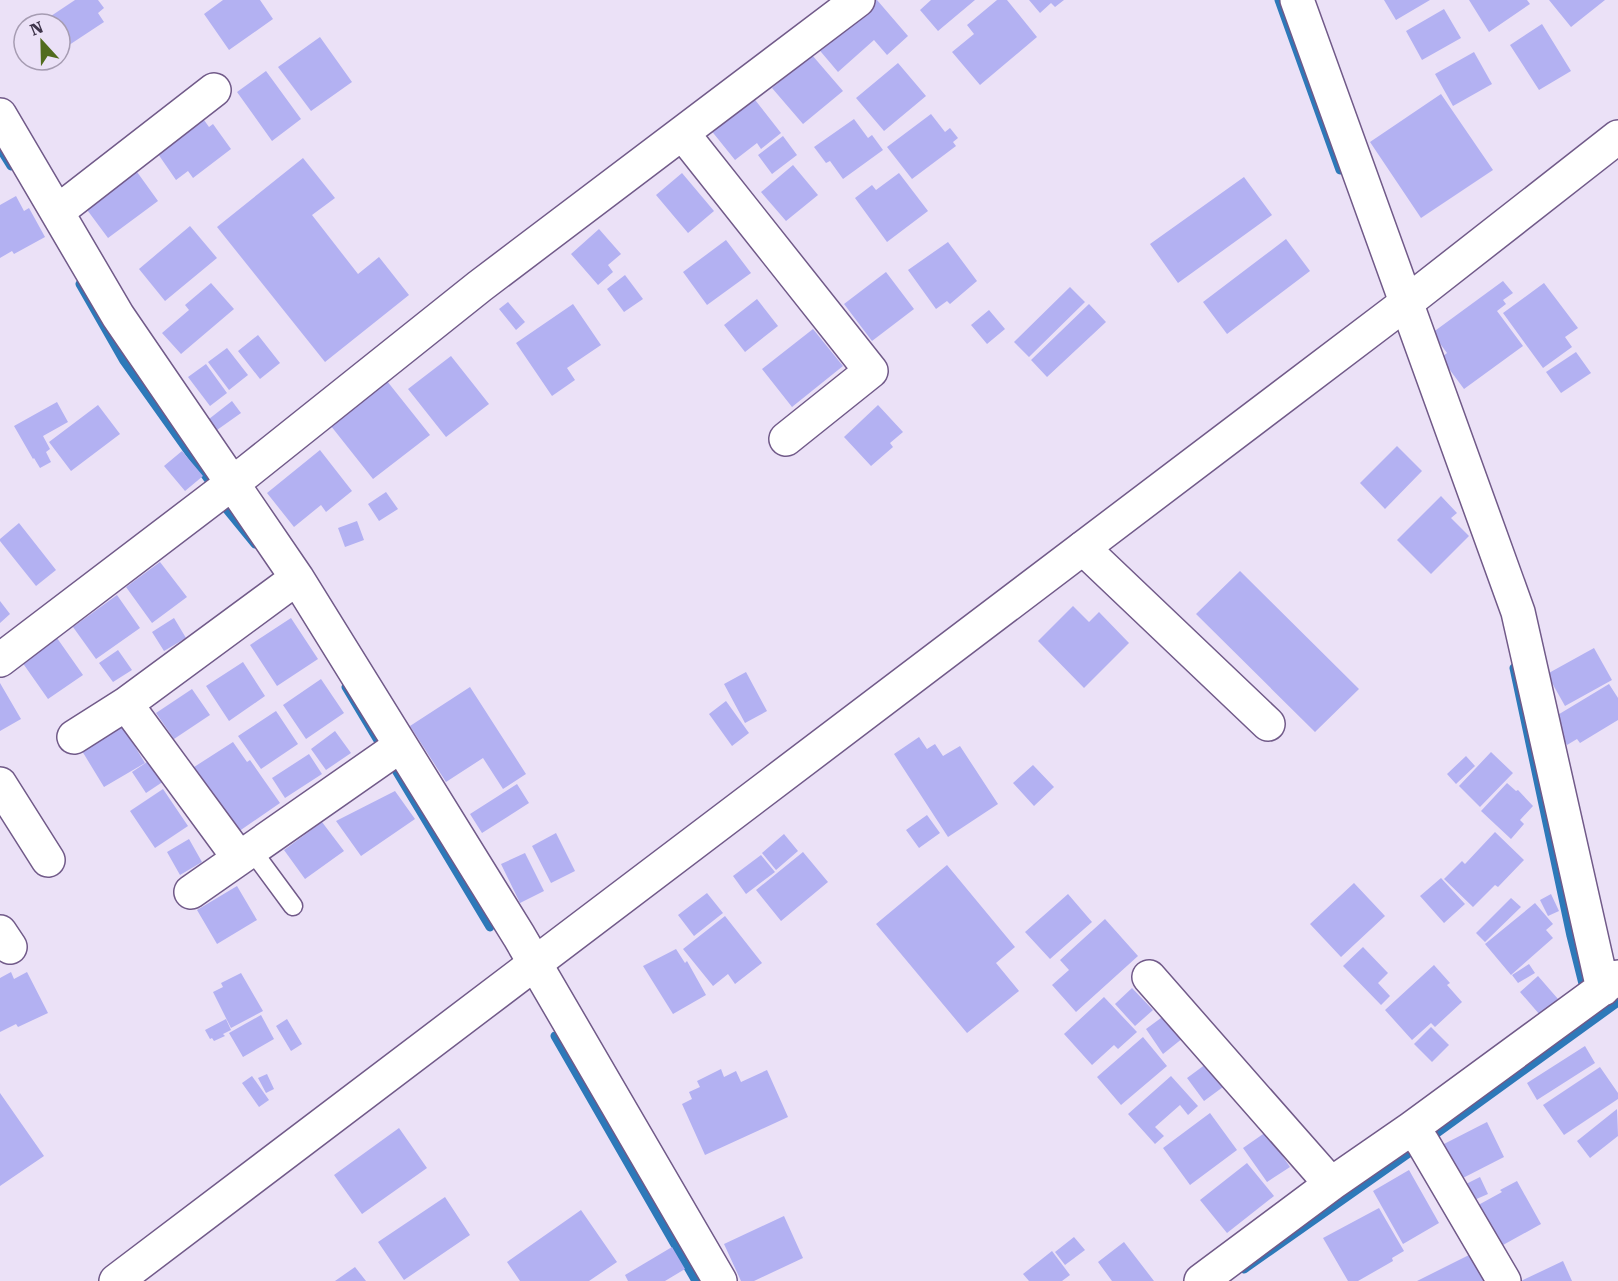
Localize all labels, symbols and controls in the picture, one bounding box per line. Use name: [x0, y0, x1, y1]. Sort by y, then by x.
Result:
north arrow: [12, 12, 72, 72]
text: N: [27, 17, 46, 40]

